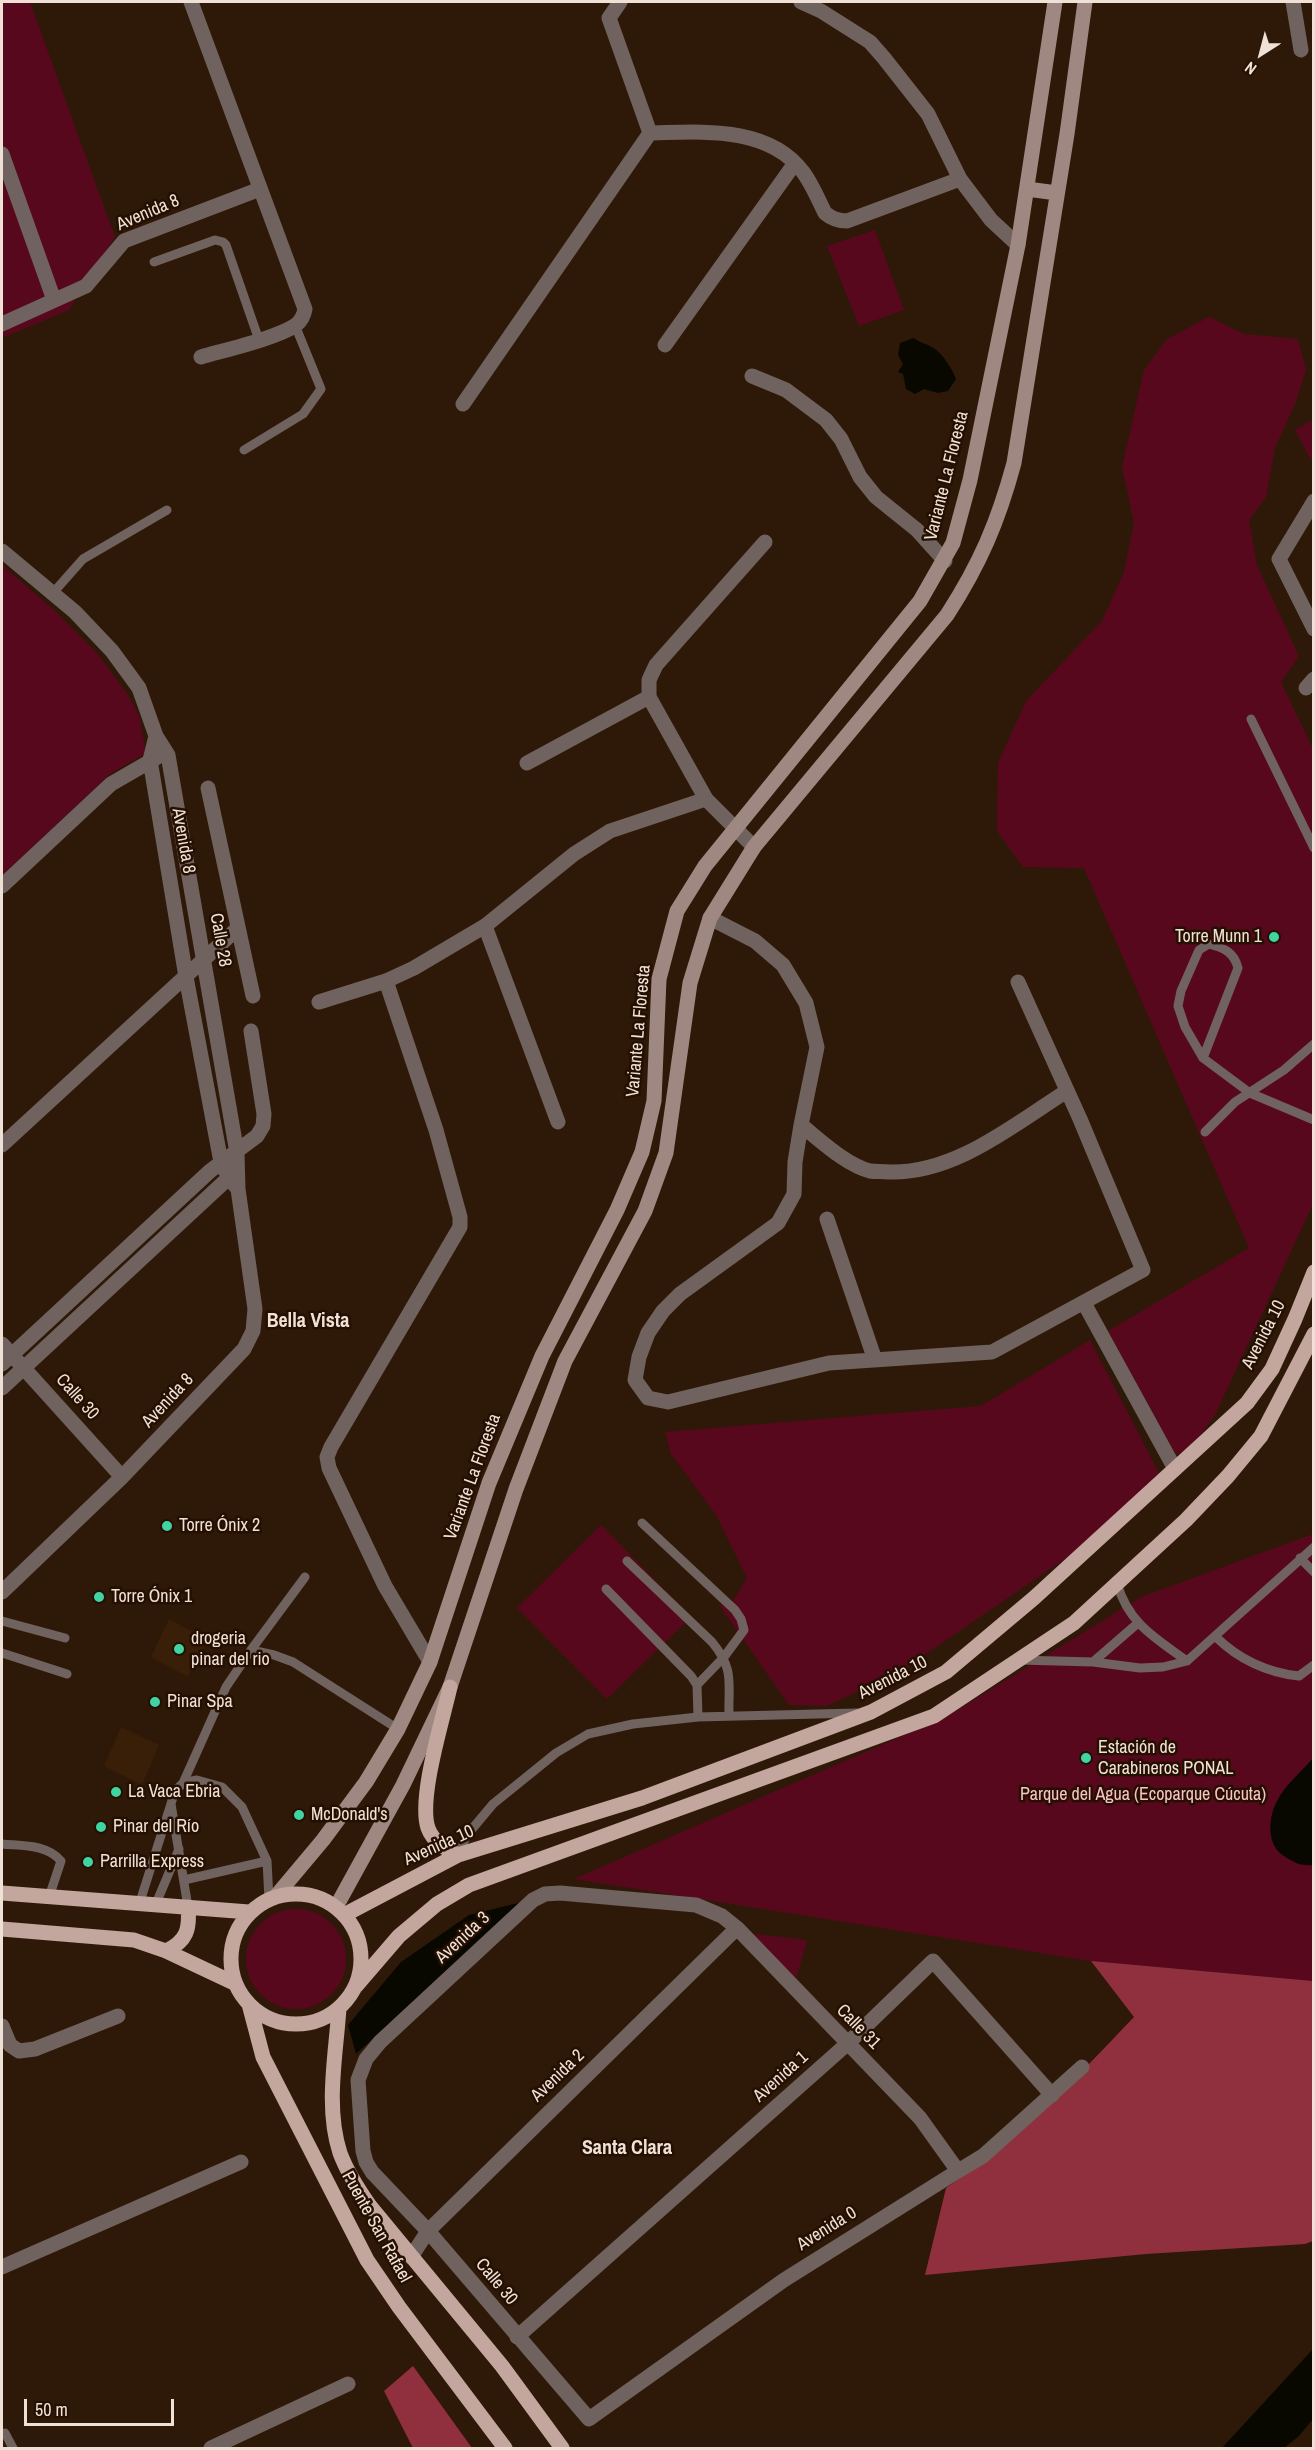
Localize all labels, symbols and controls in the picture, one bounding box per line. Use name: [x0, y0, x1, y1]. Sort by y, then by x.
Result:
north arrow: [1231, 24, 1291, 84]
text: N: [1240, 57, 1261, 80]
street label: Avenida 8: [113, 190, 183, 236]
street label: Variante La Floresta: [920, 409, 974, 543]
street label: Avenida 8: [167, 807, 199, 875]
street label: Calle 28: [205, 911, 235, 969]
place label: Torre Munn 1: [1175, 926, 1262, 948]
marker: Torre Munn 1: [1267, 930, 1281, 944]
street label: Variante La Floresta: [622, 964, 656, 1098]
street label: Avenida 10: [1237, 1297, 1291, 1373]
district label: Bella Vista: [267, 1310, 349, 1334]
street label: Avenida 8: [138, 1369, 198, 1433]
street label: Calle 30: [51, 1370, 103, 1424]
street label: Variante La Floresta: [440, 1411, 506, 1543]
place label: Torre Ónix 2: [179, 1515, 260, 1537]
marker: Torre Ónix 2: [160, 1519, 174, 1533]
place label: Torre Ónix 1: [111, 1586, 192, 1608]
marker: Torre Ónix 1: [92, 1590, 106, 1604]
place label: drogeria pinar del rio: [191, 1628, 270, 1670]
marker: drogeria pinar del rio: [172, 1642, 186, 1656]
street label: Avenida 10: [855, 1651, 931, 1705]
place label: Pinar Spa: [167, 1691, 233, 1713]
marker: Pinar Spa: [148, 1695, 162, 1709]
place label: Estación de Carabineros PONAL: [1098, 1737, 1233, 1780]
marker: Estación de Carabineros PONAL: [1079, 1751, 1093, 1765]
place label: La Vaca Ebria: [128, 1781, 220, 1803]
park label: Parque del Agua (Ecoparque Cúcuta): [1020, 1784, 1266, 1806]
marker: La Vaca Ebria: [109, 1785, 123, 1799]
place label: McDonald's: [311, 1804, 388, 1826]
marker: McDonald's: [292, 1808, 306, 1822]
place label: Pinar del Río: [113, 1816, 199, 1838]
marker: Pinar del Río: [94, 1820, 108, 1834]
street label: Avenida 10: [401, 1821, 477, 1871]
place label: Parrilla Express: [100, 1851, 204, 1873]
marker: Parrilla Express: [81, 1855, 95, 1869]
street label: Avenida 3: [431, 1908, 495, 1968]
street label: Calle 31: [831, 2000, 885, 2054]
street label: Avenida 2: [527, 2045, 589, 2107]
street label: Avenida 1: [749, 2047, 813, 2107]
district label: Santa Clara: [582, 2137, 672, 2161]
street label: Puente San Rafael: [337, 2168, 415, 2286]
street label: Avenida 0: [793, 2202, 861, 2256]
street label: Calle 30: [470, 2254, 522, 2310]
scale bar: [27, 2387, 177, 2425]
text: 50 m: [35, 2397, 68, 2422]

